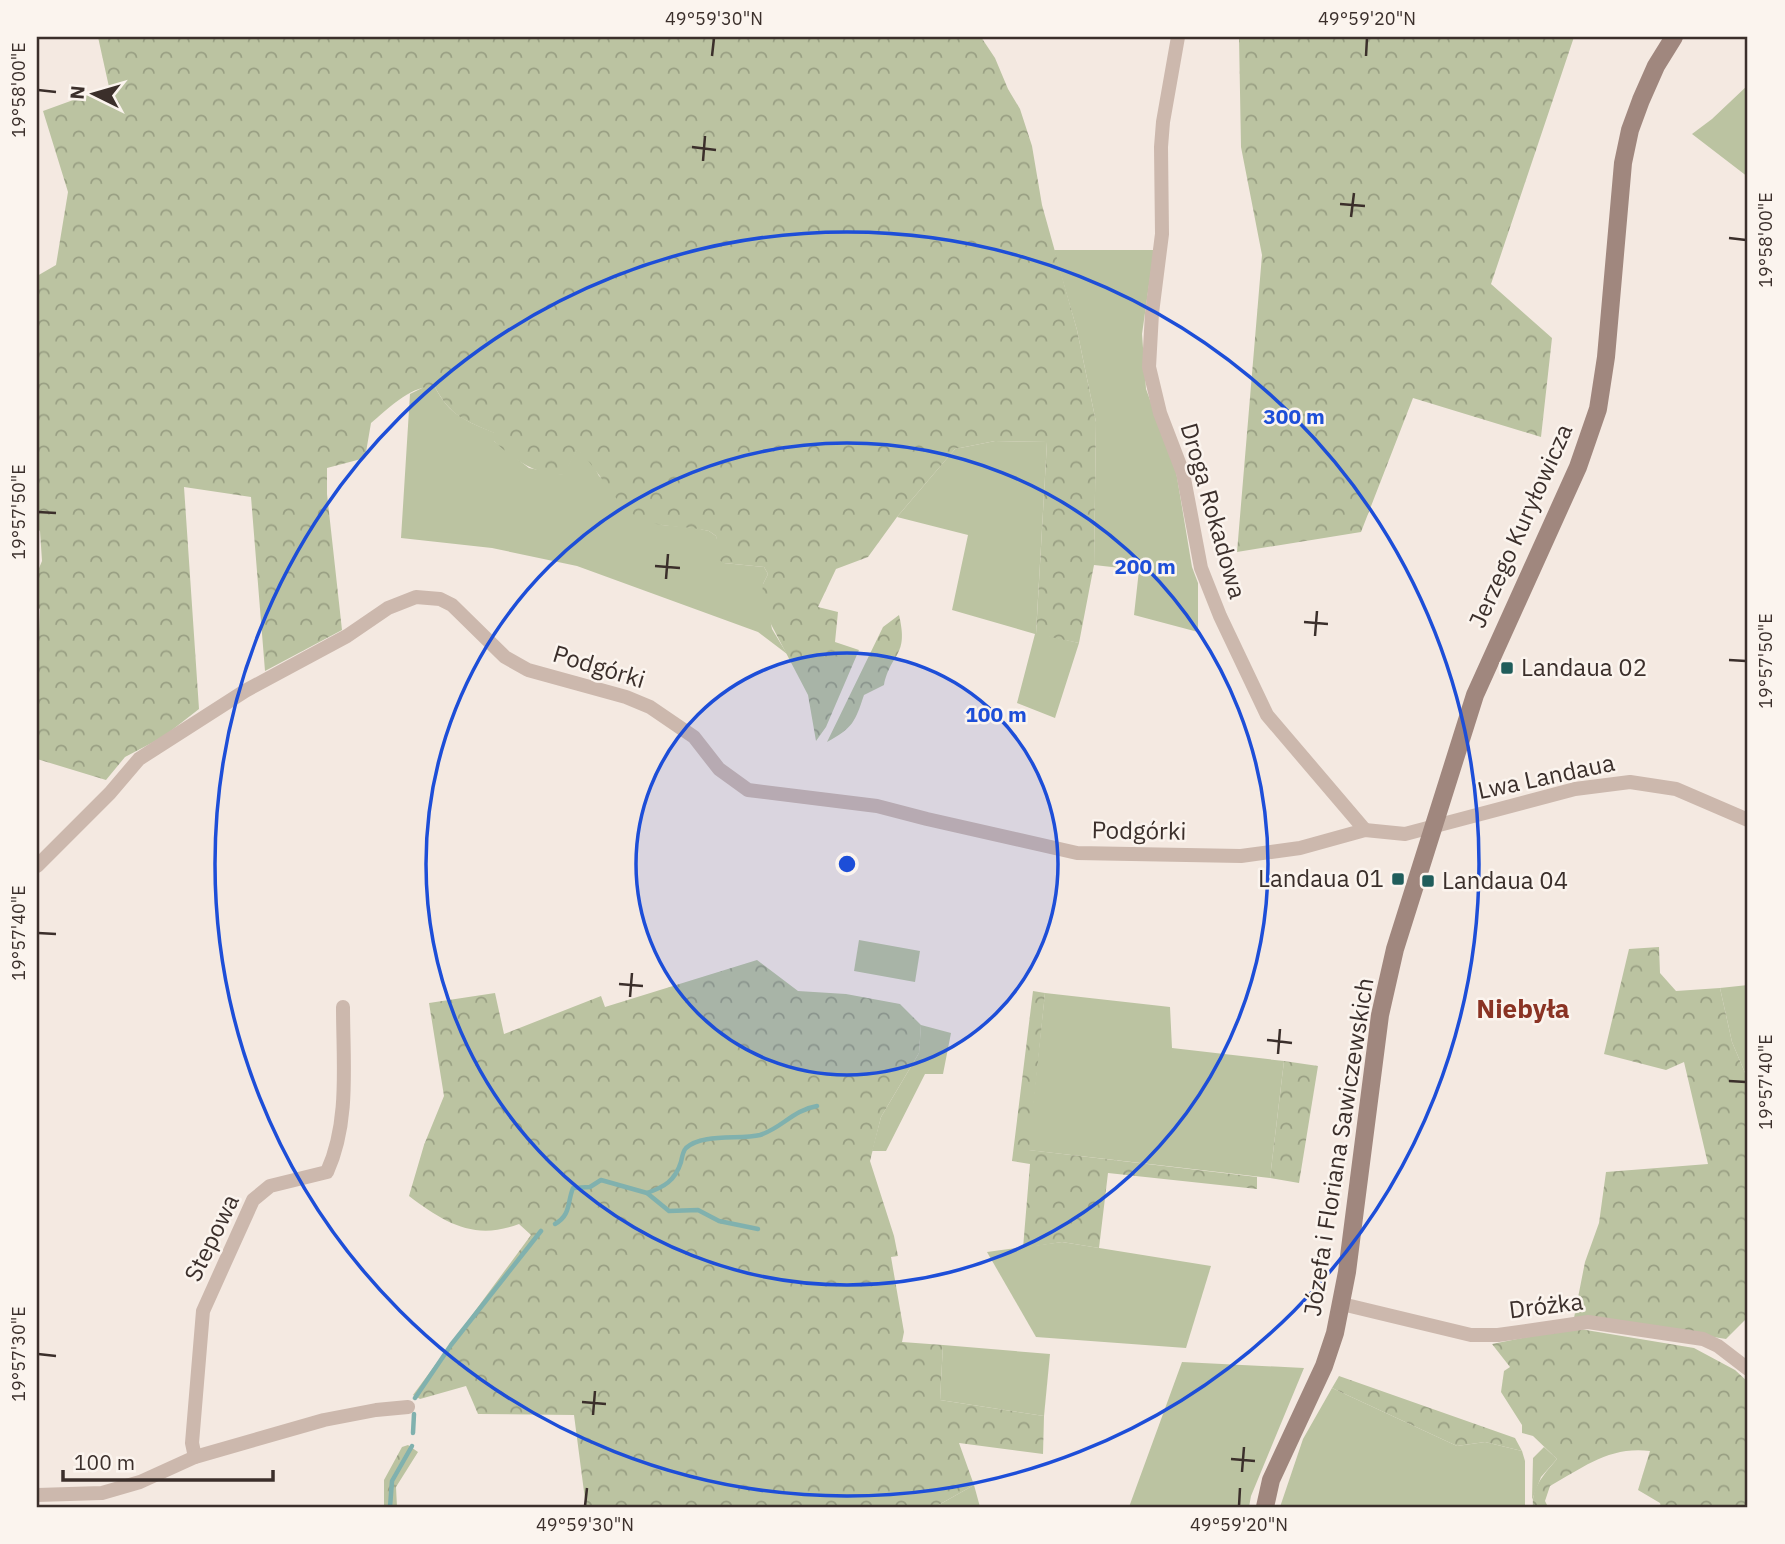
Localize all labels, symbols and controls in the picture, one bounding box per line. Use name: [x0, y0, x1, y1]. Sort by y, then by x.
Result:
text: 49°59'30"N: [665, 7, 763, 30]
text: 49°59'20"N: [1318, 7, 1416, 30]
text: 19°58'00"E: [7, 42, 30, 138]
north arrow: [60, 60, 130, 130]
text: N: [65, 85, 90, 100]
text: 19°58'00"E: [1754, 192, 1777, 288]
text: 300 m: [1263, 402, 1325, 430]
street label: Jerzego Kuryłowicza: [1461, 418, 1580, 633]
street label: Droga Rokadowa: [1174, 419, 1254, 602]
text: 19°57'50"E: [7, 464, 30, 560]
text: 200 m: [1114, 552, 1176, 580]
text: 19°57'50"E: [1754, 613, 1777, 709]
street label: Podgórki: [549, 637, 649, 695]
place label: Landaua 02: [1521, 651, 1647, 683]
marker: Landaua 02: [1499, 660, 1515, 676]
text: 100 m: [965, 700, 1027, 728]
street label: Lwa Landaua: [1474, 746, 1618, 806]
street label: Podgórki: [1091, 813, 1187, 847]
centre of rings: [835, 852, 859, 876]
place label: Landaua 01: [1258, 862, 1384, 894]
place label: Landaua 04: [1442, 864, 1568, 896]
marker: Landaua 01: [1390, 871, 1406, 887]
marker: Landaua 04: [1420, 873, 1436, 889]
text: 19°57'40"E: [7, 885, 30, 981]
street label: Józefa i Floriana Sawiczewskich: [1295, 975, 1381, 1318]
district label: Niebyła: [1476, 991, 1570, 1025]
text: 19°57'40"E: [1754, 1034, 1777, 1130]
street label: Stepowa: [176, 1188, 246, 1287]
street label: Dróżka: [1507, 1285, 1585, 1325]
text: 19°57'30"E: [7, 1306, 30, 1402]
scale bar: [63, 1439, 273, 1483]
text: 100 m: [74, 1448, 135, 1476]
text: 49°59'30"N: [536, 1513, 634, 1536]
text: 49°59'20"N: [1190, 1513, 1288, 1536]

